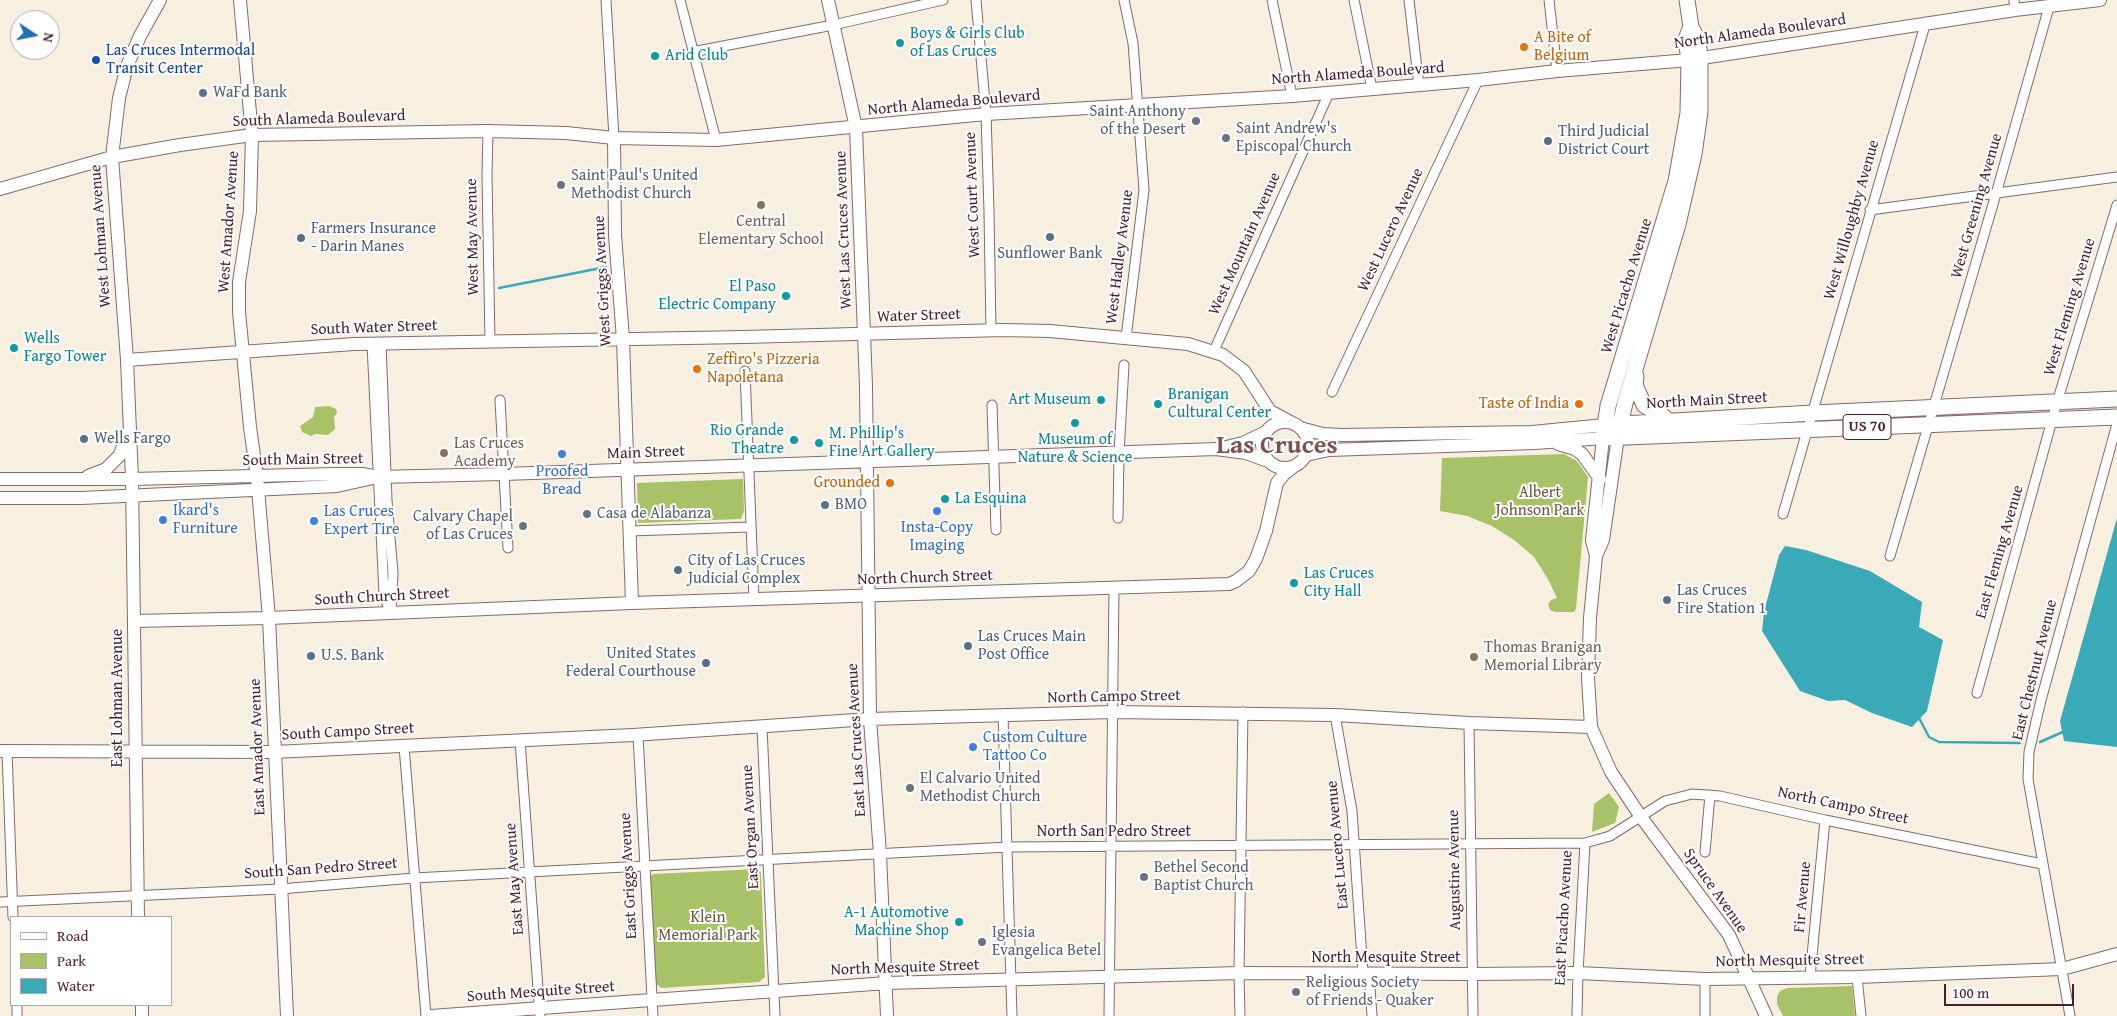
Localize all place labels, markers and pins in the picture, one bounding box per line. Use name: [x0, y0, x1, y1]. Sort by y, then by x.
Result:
place label: Boys & Girls Club of Las Cruces: [910, 24, 1024, 62]
place label: A Bite of Belgium: [1534, 28, 1591, 66]
marker: Boys & Girls Club of Las Cruces: [894, 37, 906, 49]
place label: Las Cruces Intermodal Transit Center: [106, 41, 255, 79]
marker: A Bite of Belgium: [1518, 41, 1530, 53]
place label: Arid Club: [665, 46, 728, 66]
marker: Arid Club: [649, 50, 661, 62]
marker: Las Cruces Intermodal Transit Center: [90, 54, 102, 66]
place label: WaFd Bank: [213, 83, 287, 103]
marker: WaFd Bank: [197, 87, 209, 99]
place label: Saint Anthony of the Desert: [1090, 102, 1186, 140]
marker: Saint Anthony of the Desert: [1190, 115, 1202, 127]
place label: Saint Andrew's Episcopal Church: [1236, 119, 1352, 157]
place label: Third Judicial District Court: [1558, 122, 1649, 160]
marker: Saint Andrew's Episcopal Church: [1220, 132, 1232, 144]
marker: Third Judicial District Court: [1542, 135, 1554, 147]
place label: Saint Paul's United Methodist Church: [571, 166, 698, 204]
marker: Saint Paul's United Methodist Church: [555, 179, 567, 191]
marker: Central Elementary School: [755, 199, 767, 211]
place label: Central Elementary School: [698, 212, 824, 250]
place label: Farmers Insurance - Darin Manes: [311, 219, 436, 257]
marker: Sunflower Bank: [1044, 231, 1056, 243]
marker: Farmers Insurance - Darin Manes: [295, 232, 307, 244]
place label: Sunflower Bank: [997, 244, 1103, 264]
place label: El Paso Electric Company: [658, 277, 776, 315]
marker: El Paso Electric Company: [780, 290, 792, 302]
place label: Wells Fargo Tower: [24, 329, 106, 367]
marker: Wells Fargo Tower: [8, 342, 20, 354]
place label: Zeffiro's Pizzeria Napoletana: [707, 350, 820, 388]
marker: Zeffiro's Pizzeria Napoletana: [691, 363, 703, 375]
place label: Branigan Cultural Center: [1168, 385, 1271, 423]
place label: Art Museum: [1008, 390, 1091, 410]
marker: Art Museum: [1095, 394, 1107, 406]
place label: Taste of India: [1479, 394, 1569, 414]
marker: Branigan Cultural Center: [1152, 398, 1164, 410]
marker: Taste of India: [1573, 398, 1585, 410]
marker: Museum of Nature & Science: [1069, 417, 1081, 429]
place label: Rio Grande Theatre: [710, 421, 784, 459]
place label: M. Phillip's Fine Art Gallery: [829, 424, 935, 462]
place label: Wells Fargo: [94, 429, 171, 449]
place label: Museum of Nature & Science: [1018, 430, 1132, 468]
marker: Wells Fargo: [78, 433, 90, 445]
place label: Las Cruces Academy: [454, 434, 524, 472]
marker: Rio Grande Theatre: [788, 434, 800, 446]
marker: M. Phillip's Fine Art Gallery: [813, 437, 825, 449]
marker: Las Cruces Academy: [438, 447, 450, 459]
marker: Proofed Bread: [556, 448, 568, 460]
place label: Proofed Bread: [536, 462, 588, 500]
place label: Grounded: [814, 473, 880, 493]
marker: Grounded: [884, 477, 896, 489]
place label: La Esquina: [955, 489, 1026, 509]
marker: La Esquina: [939, 493, 951, 505]
place label: BMO: [835, 495, 867, 515]
marker: BMO: [819, 499, 831, 511]
place label: Ikard's Furniture: [173, 501, 238, 539]
place label: Las Cruces Expert Tire: [324, 502, 399, 540]
place label: Casa de Alabanza: [597, 504, 711, 524]
marker: Insta-Copy Imaging: [931, 505, 943, 517]
place label: Calvary Chapel of Las Cruces: [413, 507, 513, 545]
marker: Casa de Alabanza: [581, 508, 593, 520]
marker: Ikard's Furniture: [157, 514, 169, 526]
marker: Las Cruces Expert Tire: [308, 515, 320, 527]
place label: Insta-Copy Imaging: [901, 518, 973, 556]
marker: Calvary Chapel of Las Cruces: [517, 520, 529, 532]
place label: City of Las Cruces Judicial Complex: [688, 551, 805, 589]
marker: City of Las Cruces Judicial Complex: [672, 564, 684, 576]
place label: Las Cruces City Hall: [1304, 564, 1374, 602]
marker: Las Cruces City Hall: [1288, 577, 1300, 589]
place label: Las Cruces Fire Station 1: [1677, 581, 1766, 619]
marker: Las Cruces Fire Station 1: [1661, 594, 1673, 606]
place label: Las Cruces Main Post Office: [978, 627, 1086, 665]
place label: Thomas Branigan Memorial Library: [1484, 638, 1602, 676]
marker: Las Cruces Main Post Office: [962, 640, 974, 652]
place label: United States Federal Courthouse: [566, 644, 696, 682]
place label: U.S. Bank: [321, 646, 384, 666]
marker: U.S. Bank: [305, 650, 317, 662]
marker: Thomas Branigan Memorial Library: [1468, 651, 1480, 663]
marker: United States Federal Courthouse: [700, 657, 712, 669]
place label: Custom Culture Tattoo Co: [983, 728, 1087, 766]
marker: Custom Culture Tattoo Co: [967, 741, 979, 753]
place label: El Calvario United Methodist Church: [920, 769, 1041, 807]
marker: El Calvario United Methodist Church: [904, 782, 916, 794]
place label: Bethel Second Baptist Church: [1154, 858, 1253, 896]
marker: Bethel Second Baptist Church: [1138, 871, 1150, 883]
place label: A-1 Automotive Machine Shop: [844, 903, 949, 941]
marker: A-1 Automotive Machine Shop: [953, 916, 965, 928]
place label: Iglesia Evangelica Betel: [992, 923, 1101, 961]
marker: Iglesia Evangelica Betel: [976, 936, 988, 948]
place label: Religious Society of Friends - Quaker: [1306, 973, 1433, 1011]
marker: Religious Society of Friends - Quaker: [1290, 986, 1302, 998]

